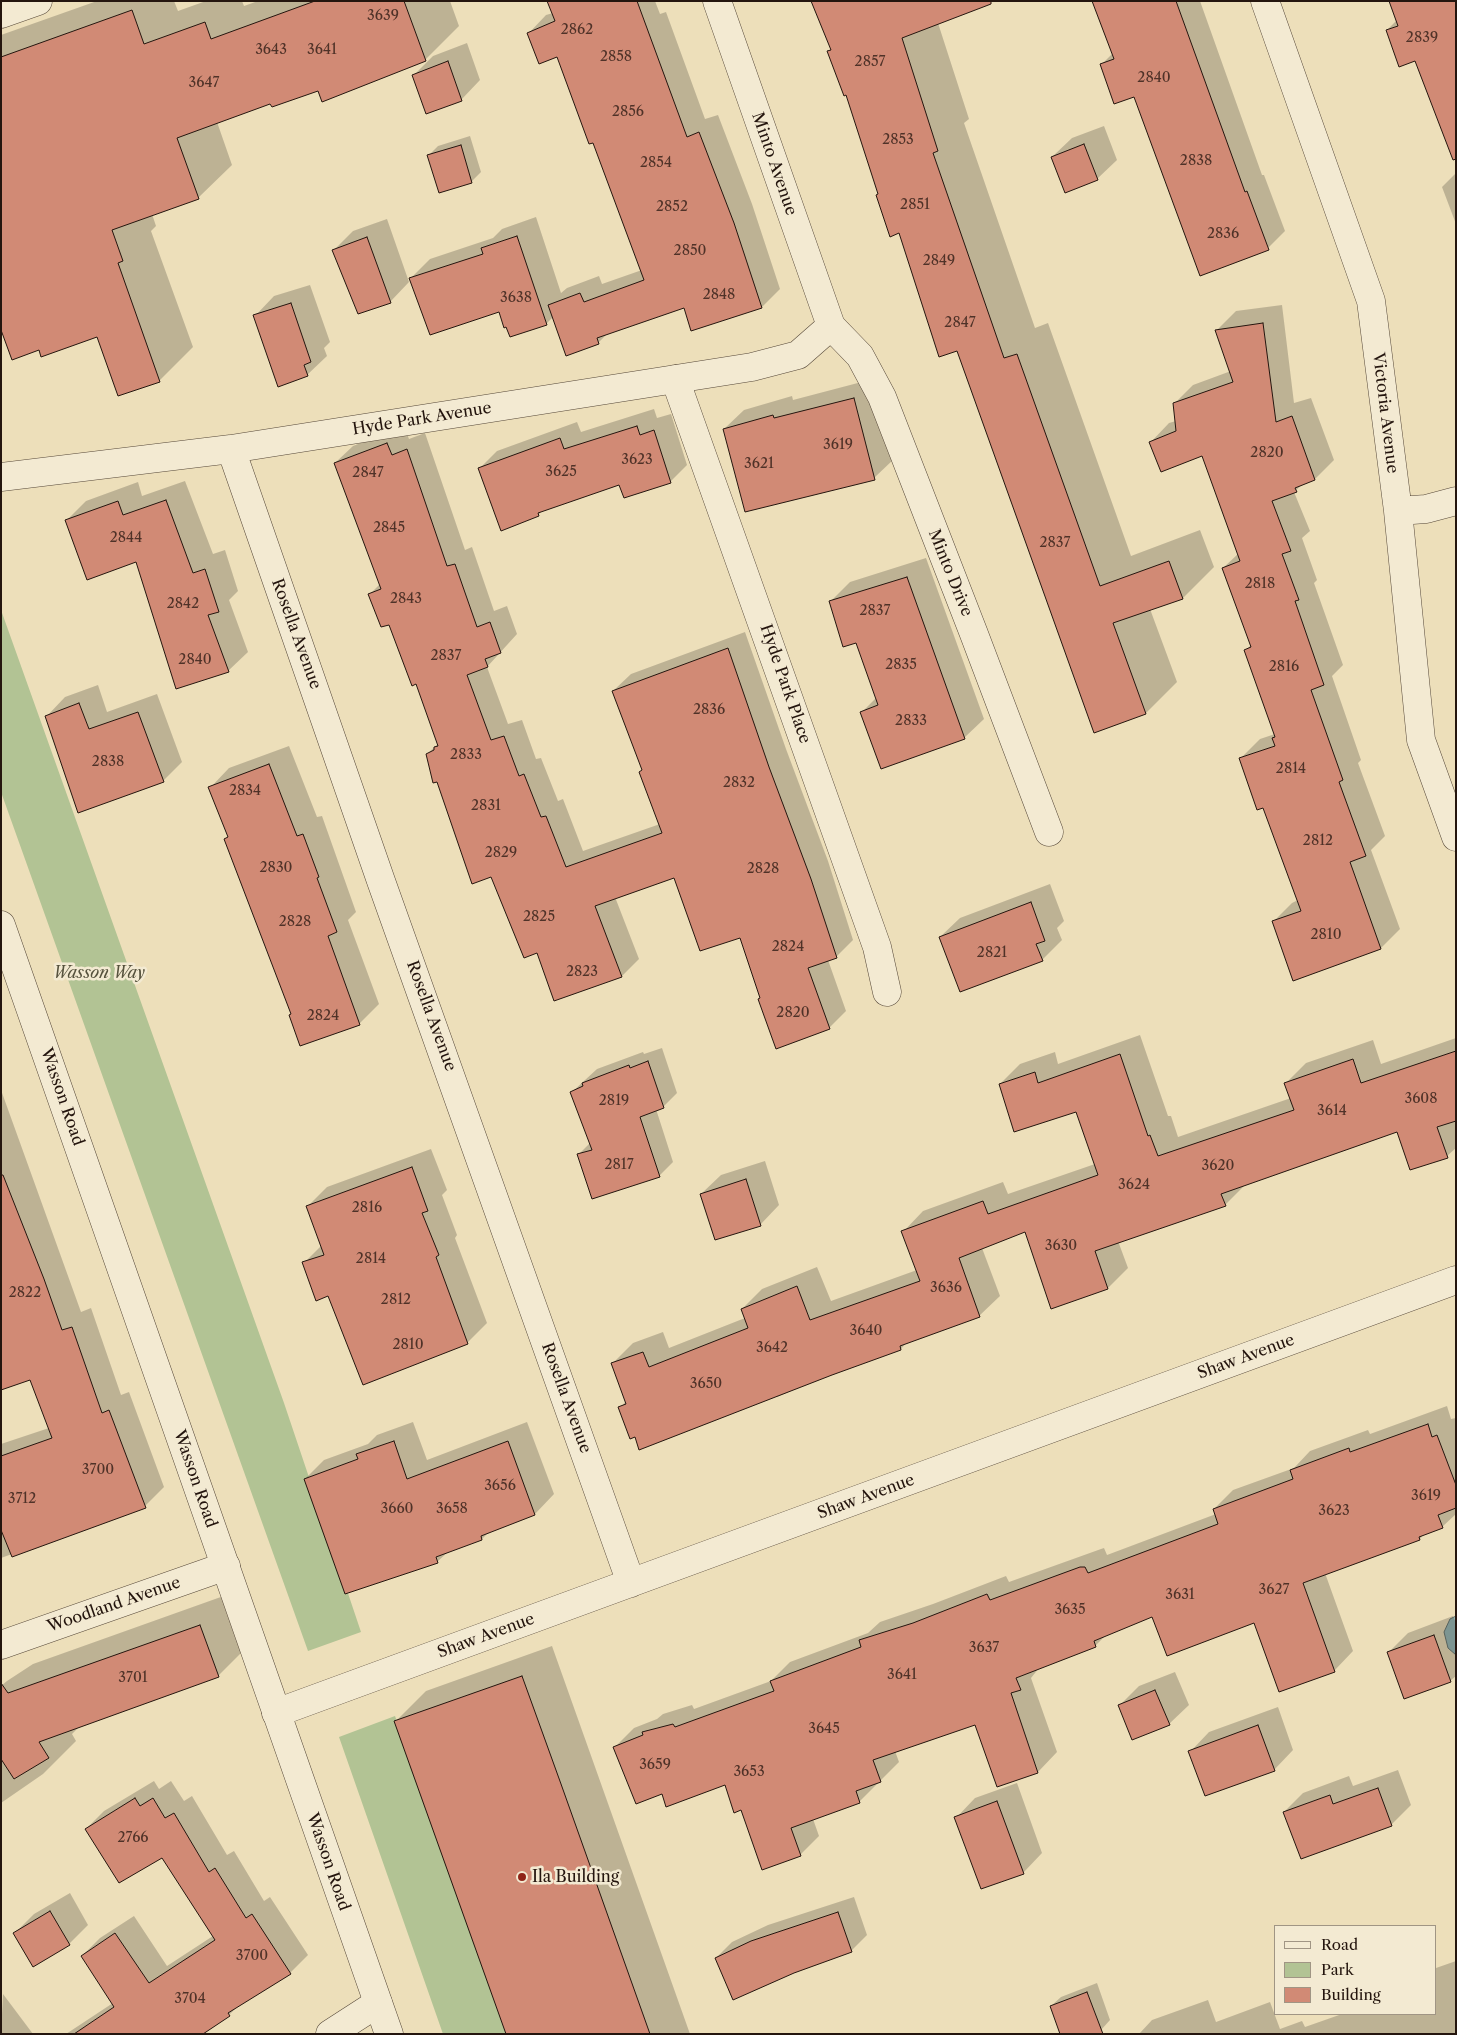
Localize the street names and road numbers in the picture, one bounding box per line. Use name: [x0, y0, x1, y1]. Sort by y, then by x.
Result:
street label: Minto Avenue: [747, 110, 801, 218]
street label: Victoria Avenue: [1368, 352, 1402, 474]
street label: Hyde Park Avenue: [351, 399, 493, 439]
street label: Minto Drive: [924, 527, 976, 619]
street label: Rosella Avenue: [267, 576, 325, 692]
street label: Hyde Park Place: [756, 622, 814, 746]
street label: Rosella Avenue: [402, 958, 460, 1074]
street label: Wasson Road: [36, 1046, 88, 1148]
street label: Shaw Avenue: [1195, 1331, 1297, 1383]
street label: Rosella Avenue: [537, 1340, 595, 1456]
street label: Wasson Road: [169, 1428, 221, 1530]
street label: Shaw Avenue: [815, 1471, 917, 1523]
street label: Woodland Avenue: [45, 1573, 183, 1637]
street label: Shaw Avenue: [435, 1610, 537, 1662]
street label: Wasson Road: [302, 1811, 354, 1913]

